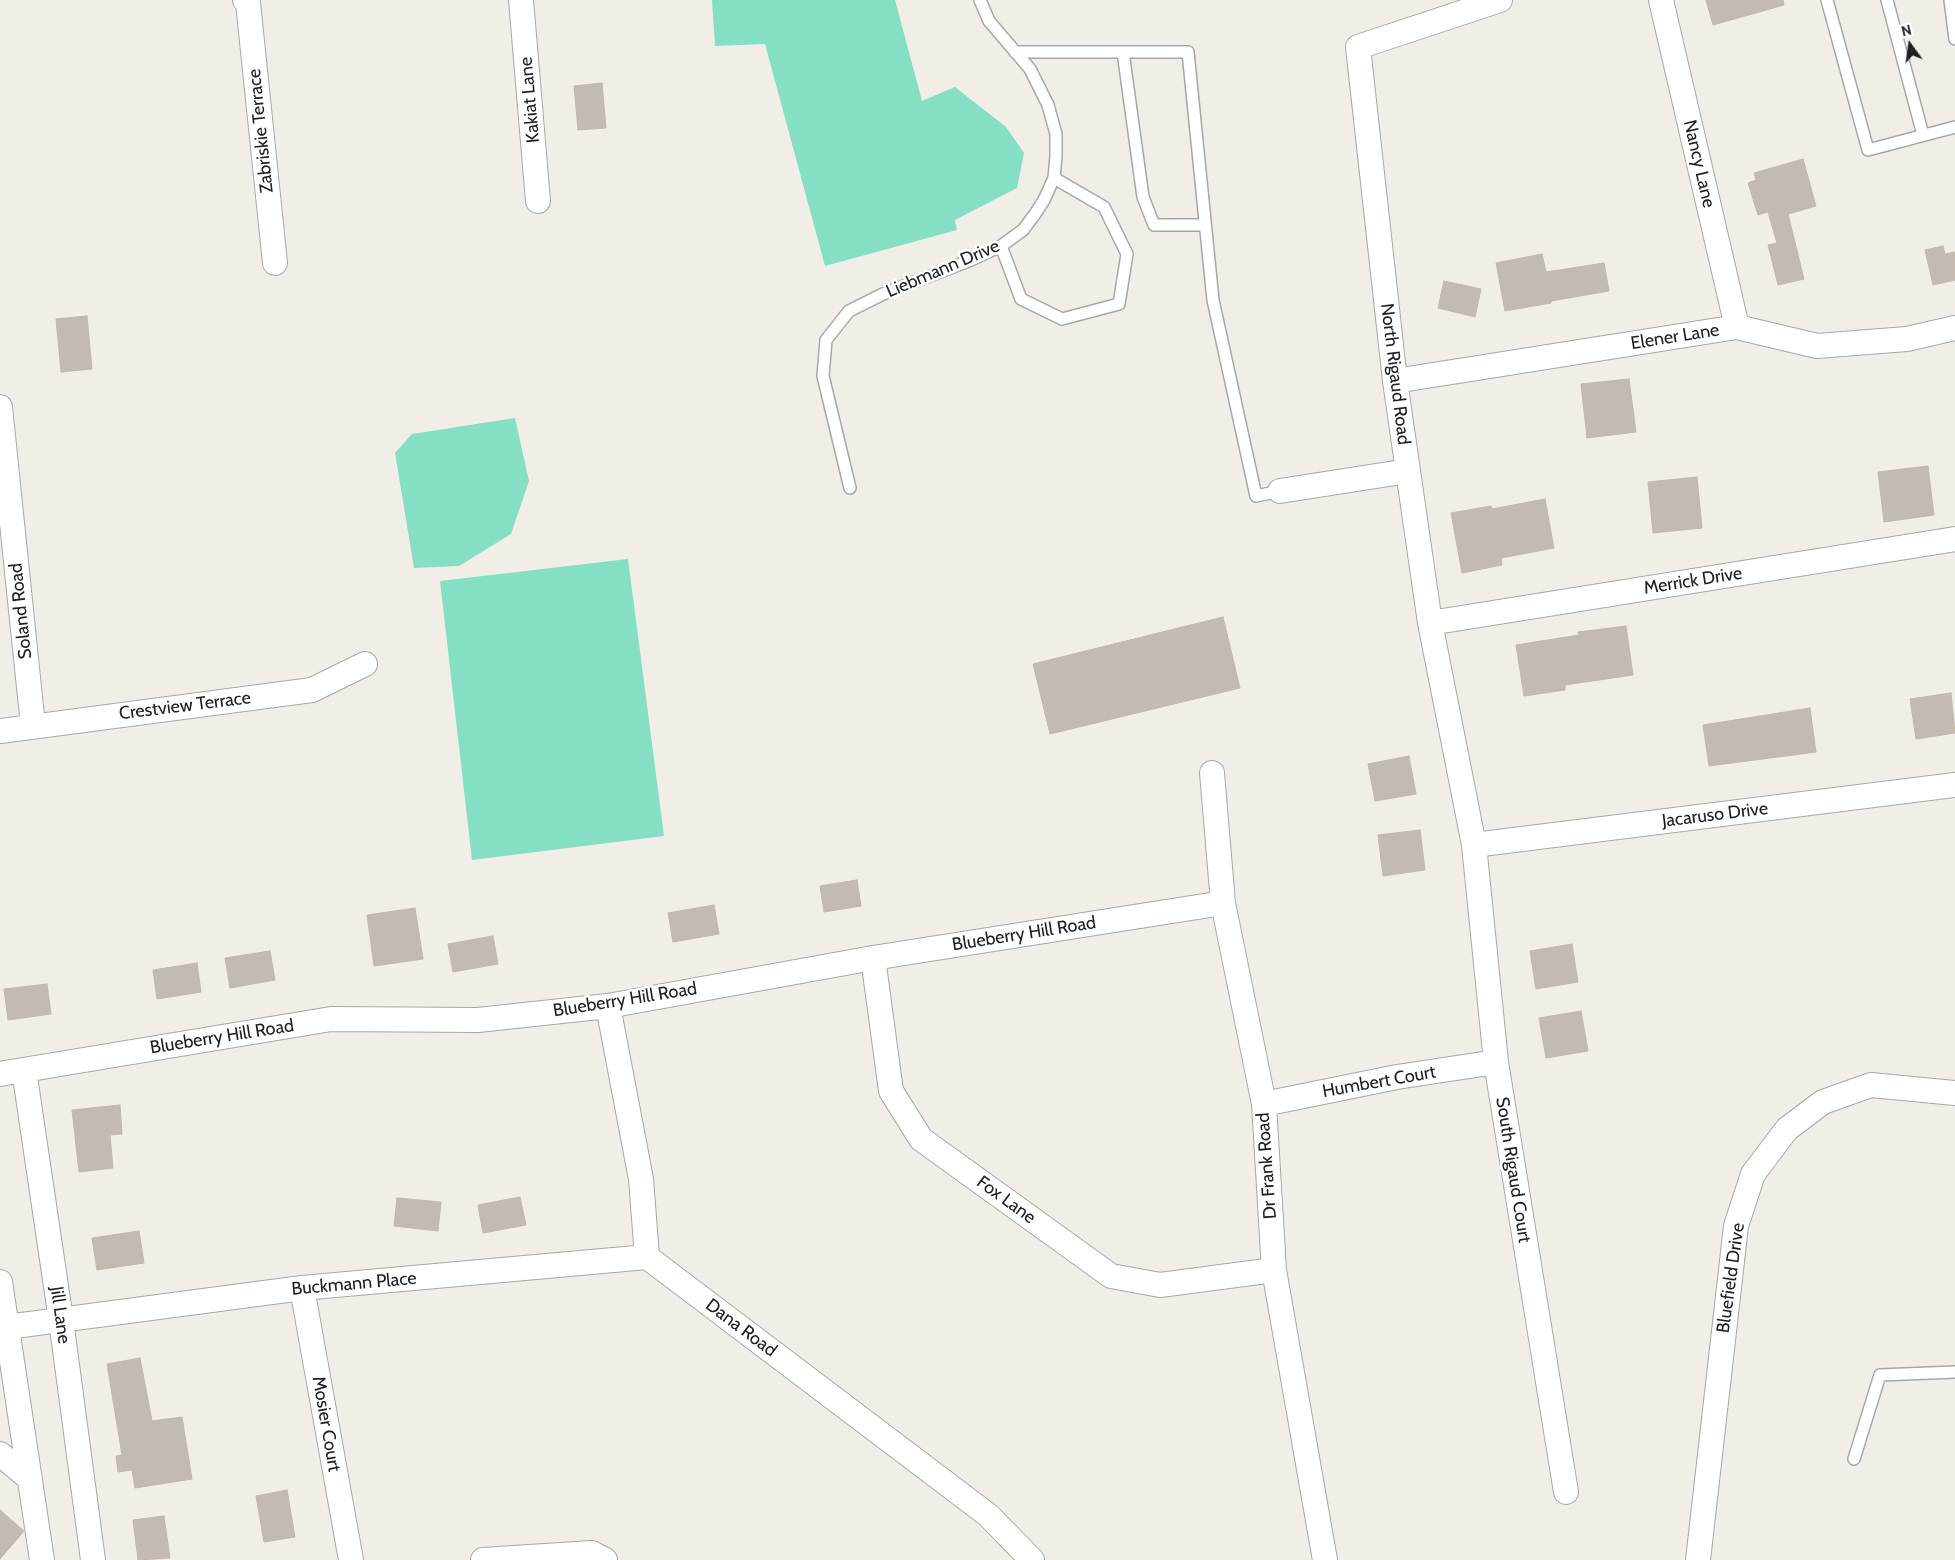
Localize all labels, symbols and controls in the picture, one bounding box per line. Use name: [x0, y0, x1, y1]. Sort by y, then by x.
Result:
north arrow: [1885, 20, 1935, 70]
text: N: [1899, 21, 1913, 40]
street label: Kakiat Lane: [515, 56, 545, 144]
street label: Zabriskie Terrace: [244, 68, 278, 194]
street label: Nancy Lane: [1678, 118, 1720, 210]
street label: Liebmann Drive: [883, 235, 1003, 303]
street label: North Rigaud Road: [1376, 302, 1414, 446]
street label: Elener Lane: [1629, 319, 1721, 355]
street label: Soland Road: [5, 562, 37, 660]
street label: Merrick Drive: [1642, 563, 1744, 599]
street label: Crestview Terrace: [118, 687, 252, 725]
street label: Jacaruso Drive: [1661, 798, 1769, 832]
street label: Blueberry Hill Road: [951, 912, 1097, 956]
street label: Blueberry Hill Road: [552, 978, 698, 1022]
street label: Blueberry Hill Road: [149, 1015, 295, 1059]
street label: Humbert Court: [1321, 1061, 1437, 1103]
street label: South Rigaud Court: [1491, 1096, 1535, 1244]
street label: Dr Frank Road: [1253, 1112, 1281, 1220]
street label: Fox Lane: [972, 1171, 1040, 1229]
street label: Bluefield Drive: [1713, 1221, 1749, 1335]
street label: Buckmann Place: [291, 1268, 417, 1300]
street label: Jill Lane: [45, 1285, 75, 1345]
street label: Dana Road: [701, 1294, 781, 1362]
street label: Mosier Court: [307, 1375, 345, 1473]

